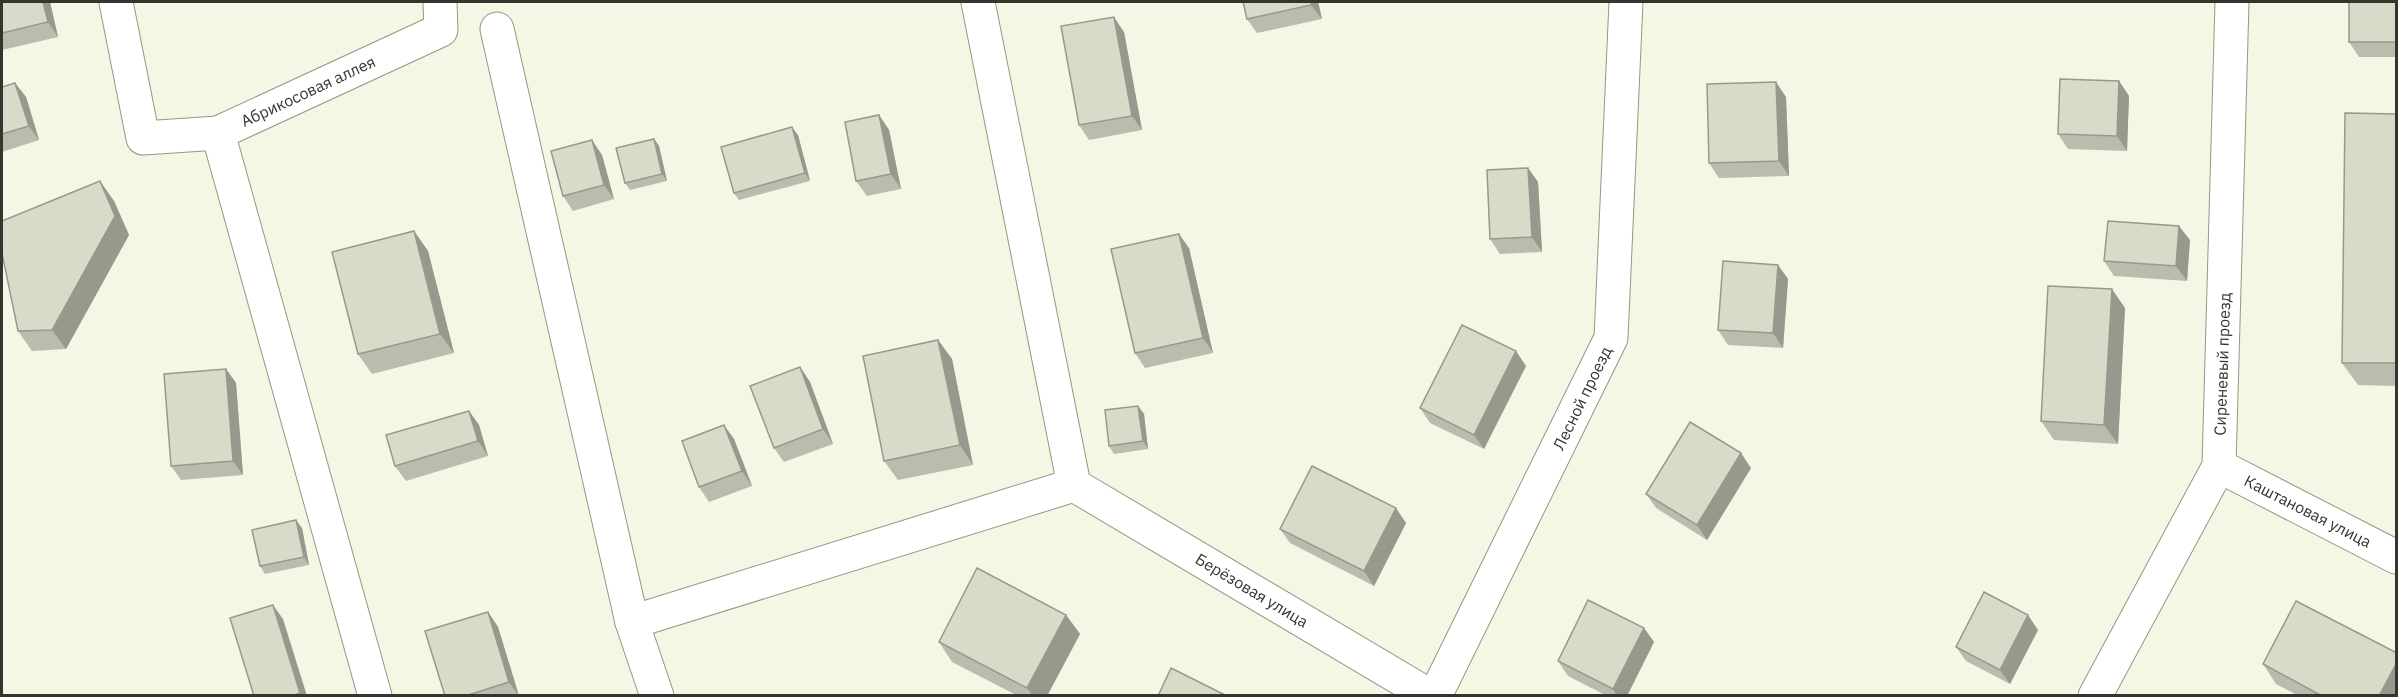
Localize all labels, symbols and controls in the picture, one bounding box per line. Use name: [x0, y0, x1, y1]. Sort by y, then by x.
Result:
street label: Абрикосовая аллея: [238, 51, 378, 131]
street label: Сиреневый проезд: [2210, 292, 2235, 436]
street label: Лесной проезд: [1548, 342, 1616, 453]
street label: Каштановая улица: [2241, 470, 2375, 552]
street label: Берёзовая улица: [1192, 548, 1312, 632]

